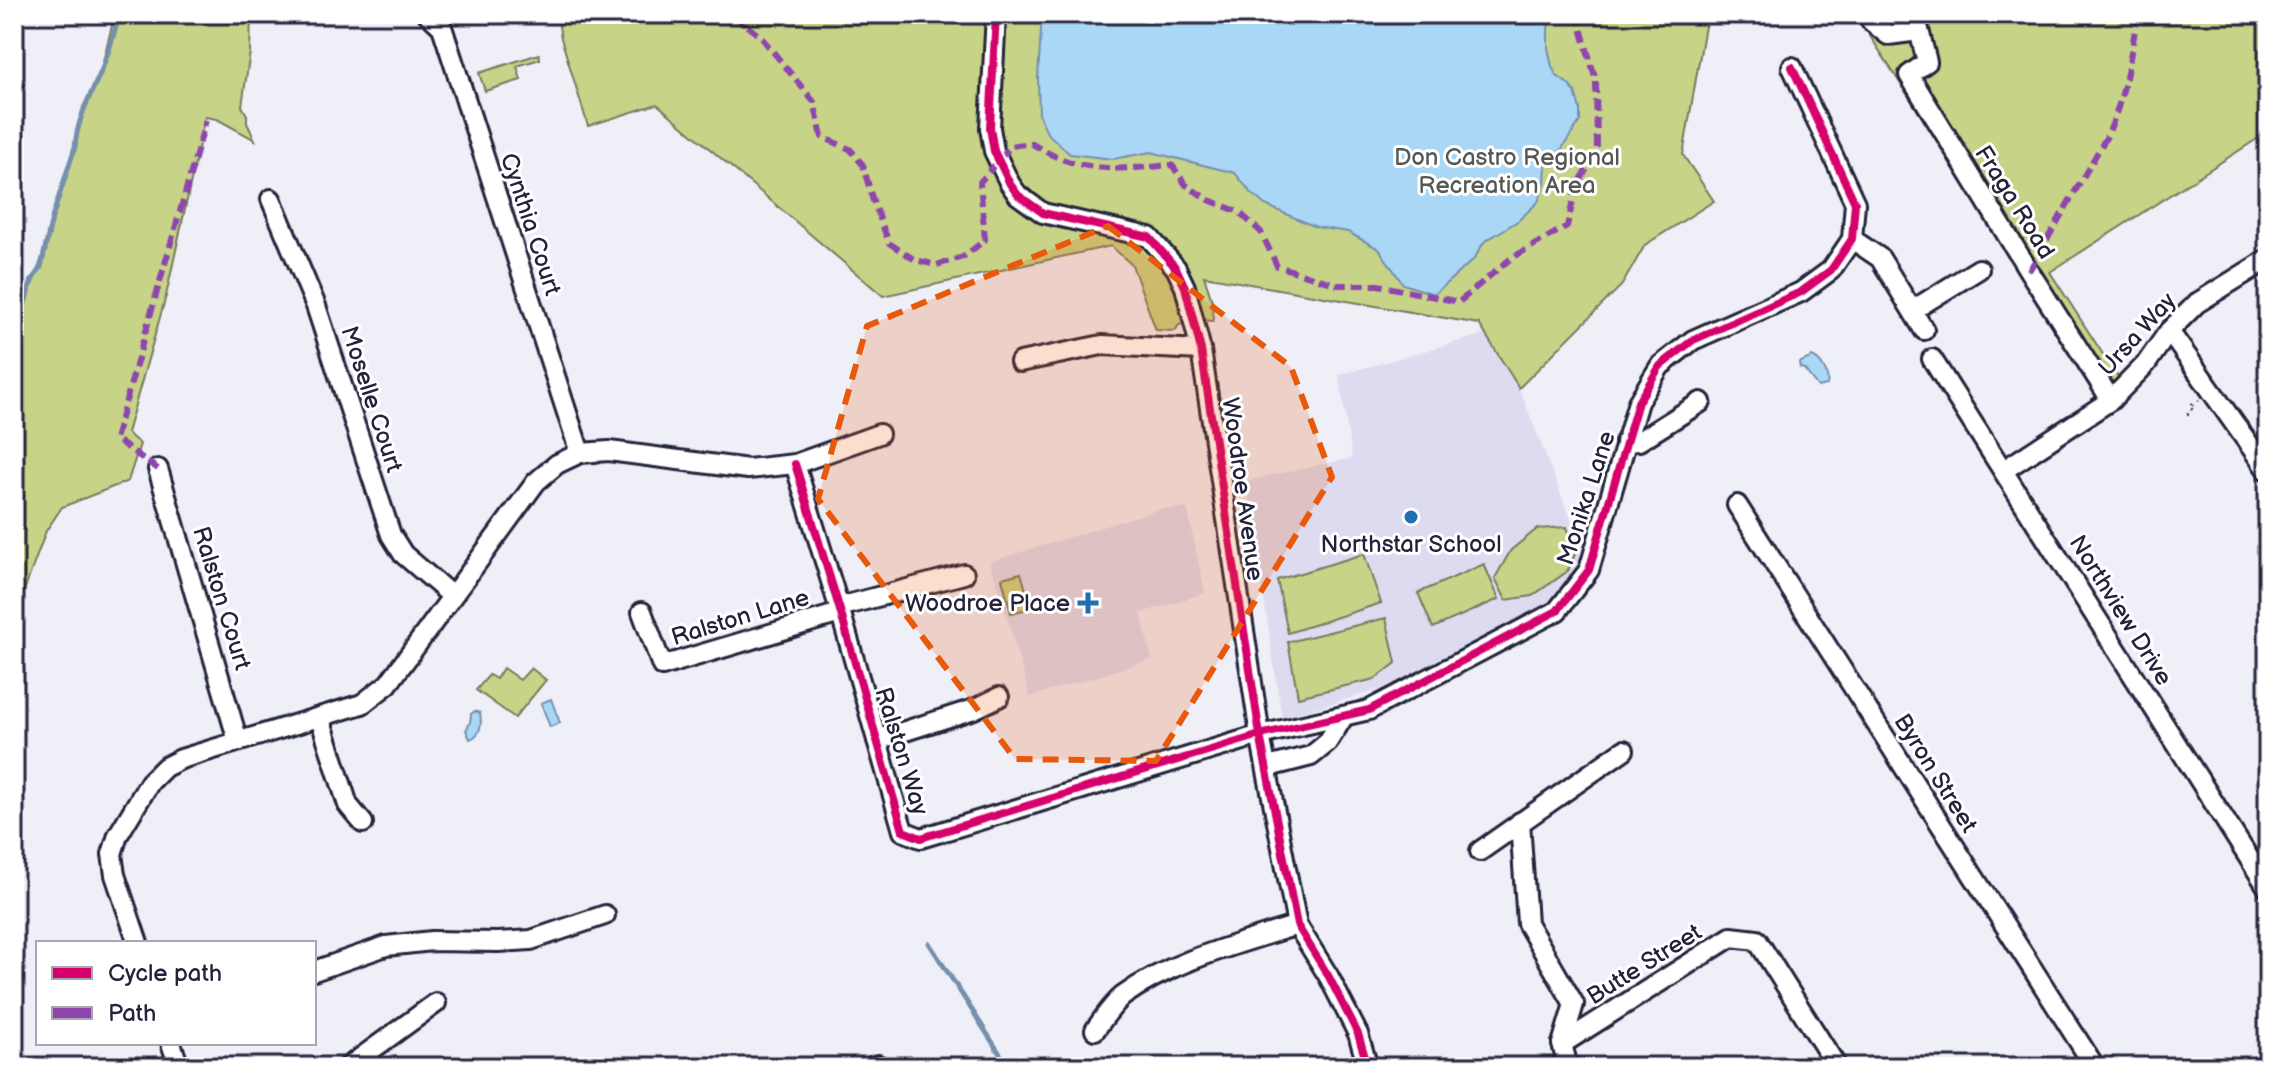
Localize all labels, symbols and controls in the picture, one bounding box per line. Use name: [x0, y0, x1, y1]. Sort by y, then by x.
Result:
street label: Fraga Road: [1968, 140, 2061, 264]
park label: Don Castro Regional Recreation Area: [1394, 143, 1620, 200]
street label: Cynthia Court: [494, 149, 567, 300]
street label: Ursa Way: [2092, 287, 2182, 382]
street label: Moselle Court: [334, 322, 409, 476]
street label: Woodroe Avenue: [1215, 396, 1270, 582]
street label: Monika Lane: [1551, 427, 1622, 569]
marker: Northstar School: [1402, 508, 1420, 526]
street label: Ralston Court: [186, 523, 257, 674]
place label: Northstar School: [1320, 530, 1502, 559]
street label: Northview Drive: [2063, 530, 2178, 691]
street label: Ralston Lane: [668, 583, 813, 652]
place label: Woodroe Place: [905, 589, 1070, 618]
marker: Woodroe Place: [1077, 592, 1099, 614]
street label: Ralston Way: [868, 684, 935, 819]
street label: Byron Street: [1888, 709, 1984, 839]
street label: Butte Street: [1581, 917, 1708, 1011]
legend: [36, 941, 316, 1045]
text: Cycle path: [108, 959, 222, 988]
text: Path: [108, 999, 156, 1028]

